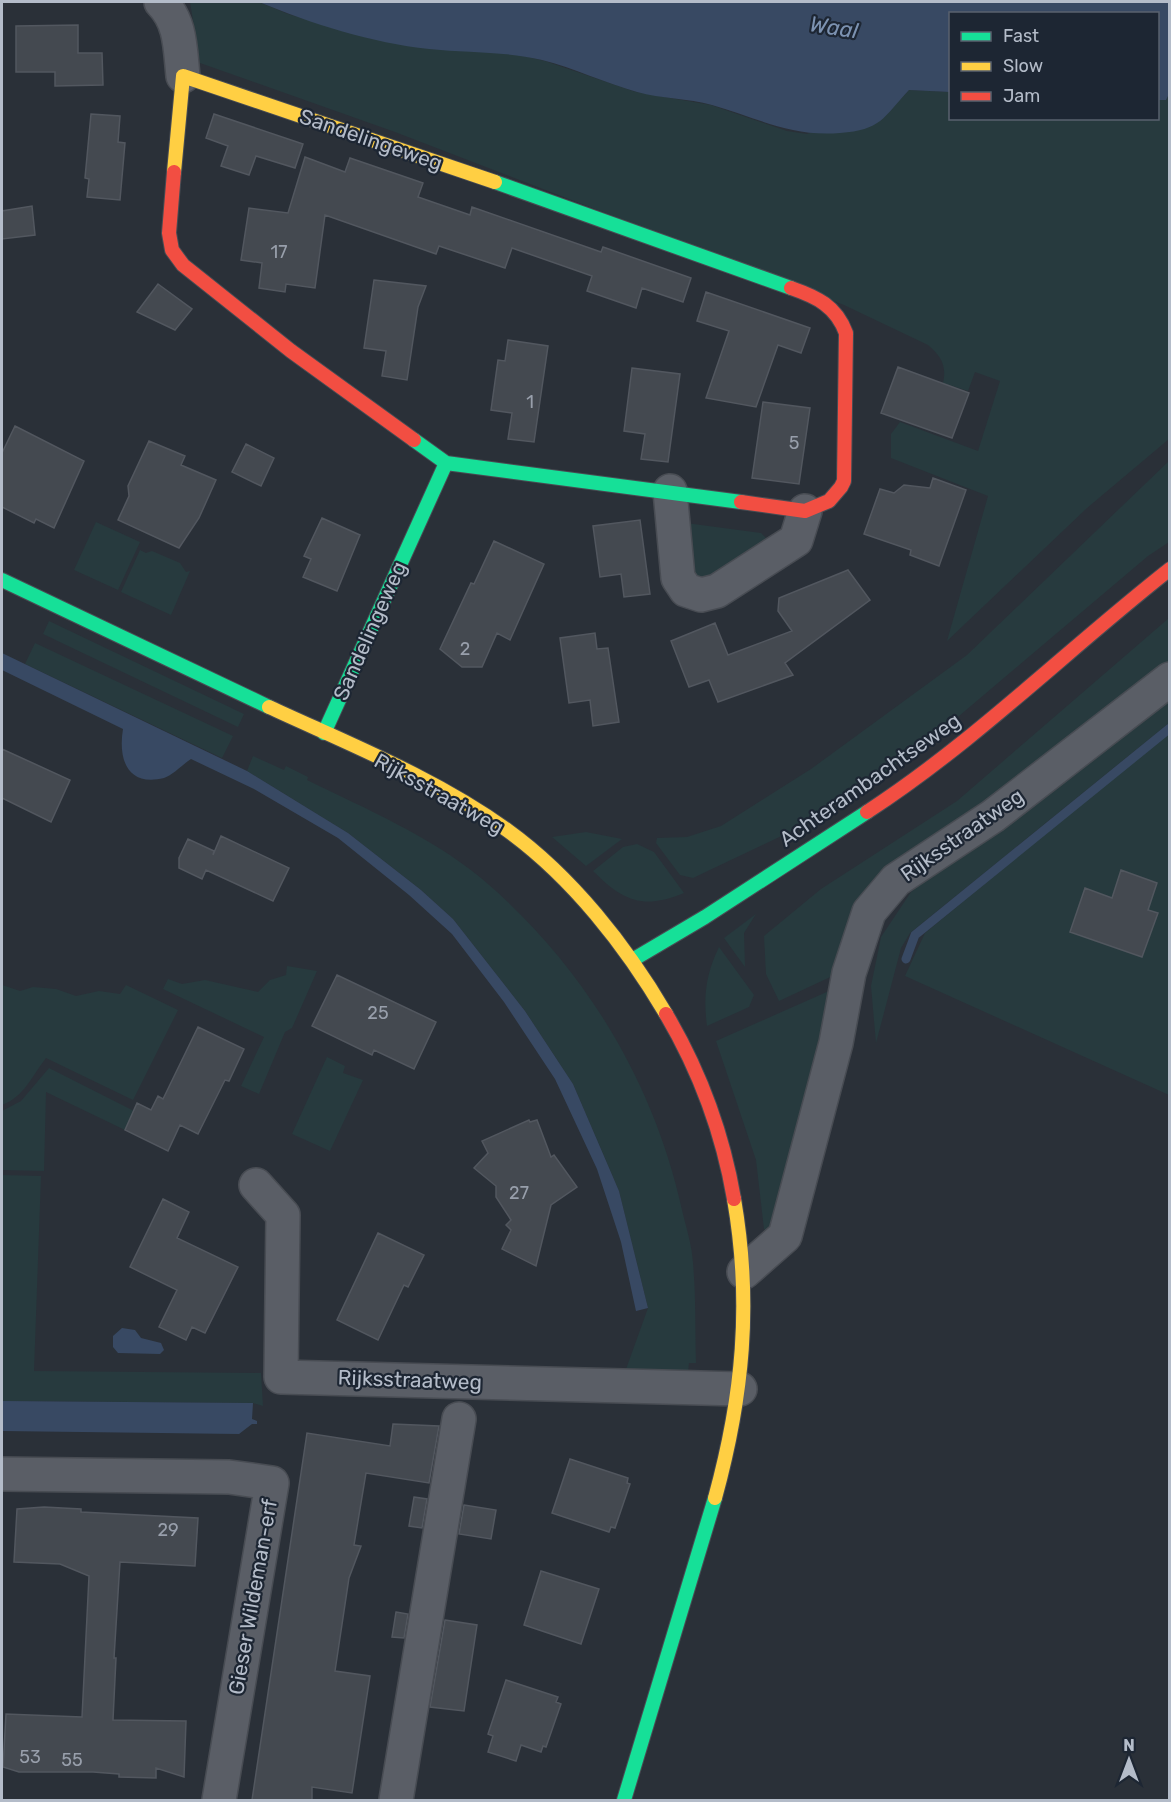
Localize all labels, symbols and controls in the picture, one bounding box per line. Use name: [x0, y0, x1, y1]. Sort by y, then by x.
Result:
water label: Waal: [808, 10, 861, 45]
legend: [949, 12, 1159, 120]
text: Fast: [1003, 25, 1039, 47]
text: Slow: [1003, 55, 1043, 77]
text: Jam: [1003, 85, 1040, 107]
street label: Sandelingeweg: [296, 103, 446, 176]
house number: 17: [271, 241, 287, 263]
house number: 1: [526, 391, 534, 413]
house number: 5: [789, 432, 799, 454]
street label: Sandelingeweg: [328, 557, 411, 704]
house number: 2: [460, 638, 470, 660]
street label: Achterambachtseweg: [774, 707, 965, 852]
street label: Rijksstraatweg: [370, 748, 508, 839]
street label: Rijksstraatweg: [895, 783, 1028, 886]
house number: 25: [367, 1002, 389, 1024]
house number: 27: [509, 1182, 529, 1204]
street label: Rijksstraatweg: [337, 1364, 483, 1395]
street label: Gieser Wildeman-erf: [223, 1497, 282, 1697]
house number: 29: [157, 1519, 179, 1541]
north arrow: [1099, 1730, 1159, 1790]
text: N: [1123, 1736, 1135, 1755]
house number: 53: [19, 1746, 41, 1768]
house number: 55: [61, 1749, 83, 1771]

